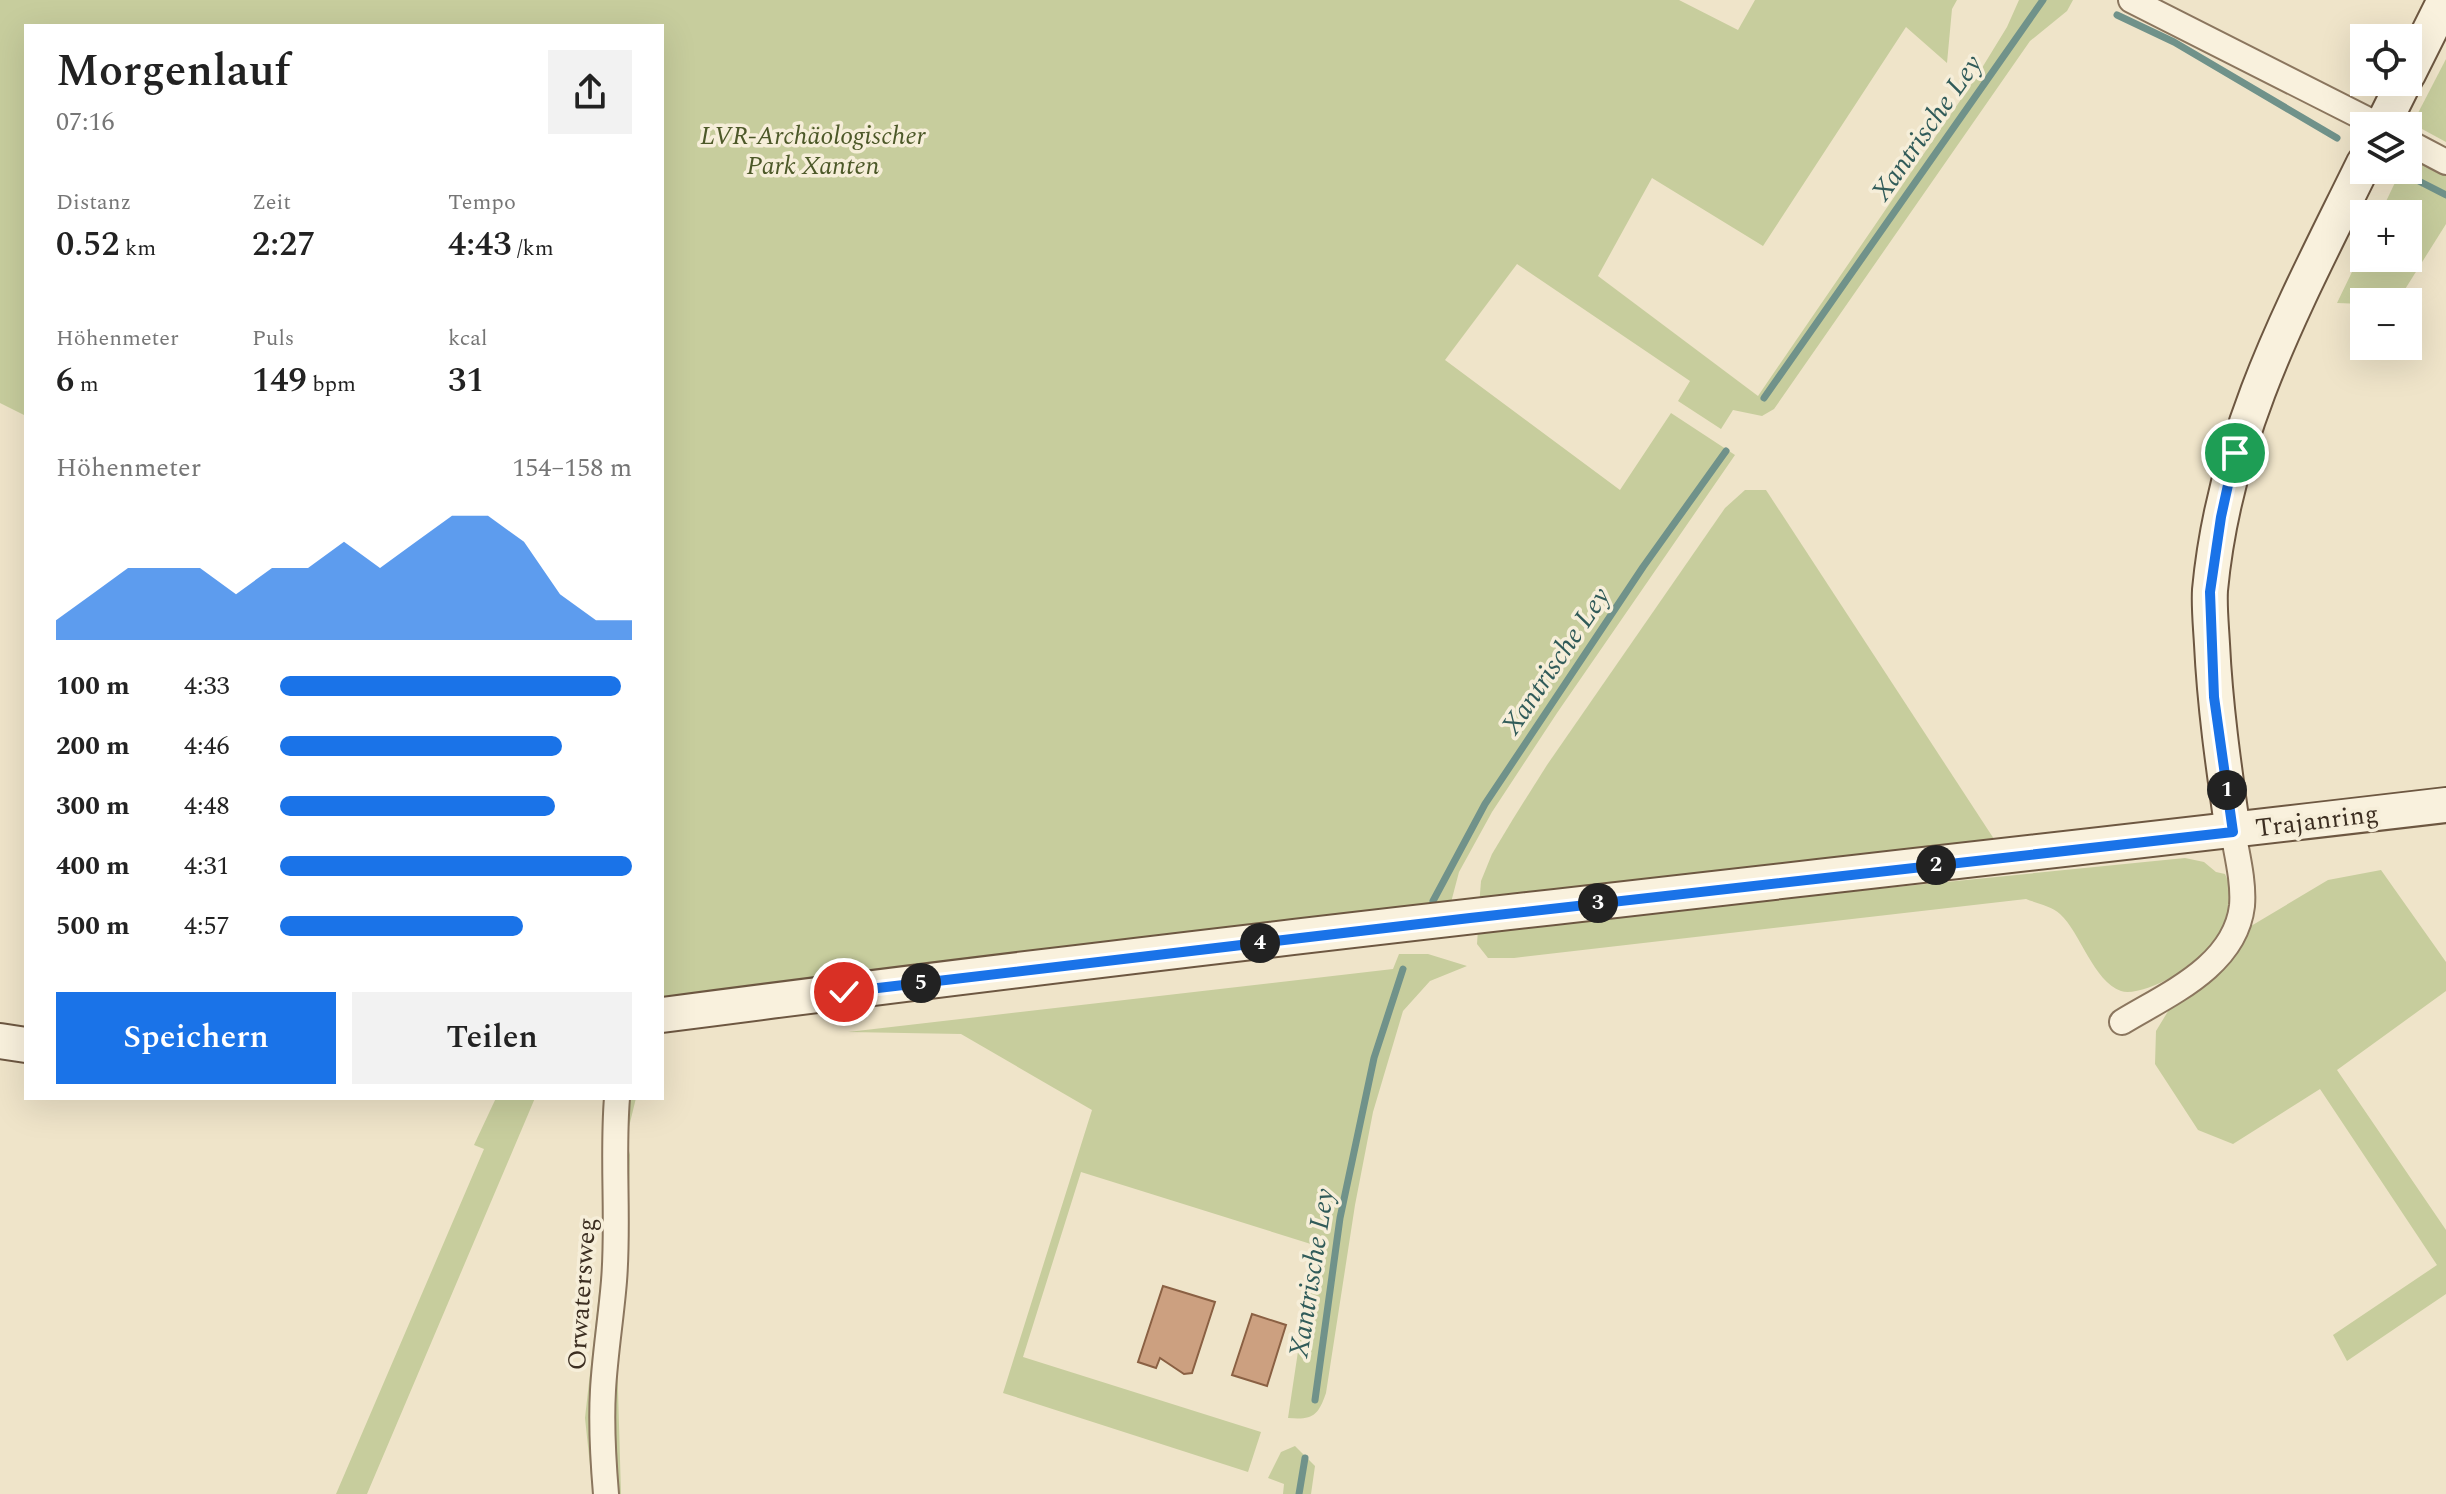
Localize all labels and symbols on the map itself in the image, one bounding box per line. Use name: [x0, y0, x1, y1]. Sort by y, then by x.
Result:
water label: Xantrische Ley: [1860, 46, 1994, 211]
park label: LVR-Archäologischer Park Xanten: [700, 116, 927, 186]
pin: [2201, 419, 2269, 487]
water label: Xantrische Ley: [1490, 578, 1622, 744]
pin: 1: [2207, 770, 2247, 810]
street label: Trajanring: [2253, 794, 2381, 848]
pin: 2: [1916, 845, 1956, 885]
pin: 3: [1578, 883, 1618, 923]
pin: 4: [1240, 923, 1280, 963]
pin: [810, 958, 878, 1026]
pin: 5: [901, 963, 941, 1003]
water label: Xantrische Ley: [1277, 1185, 1347, 1361]
street label: Orwatersweg: [557, 1216, 607, 1372]

